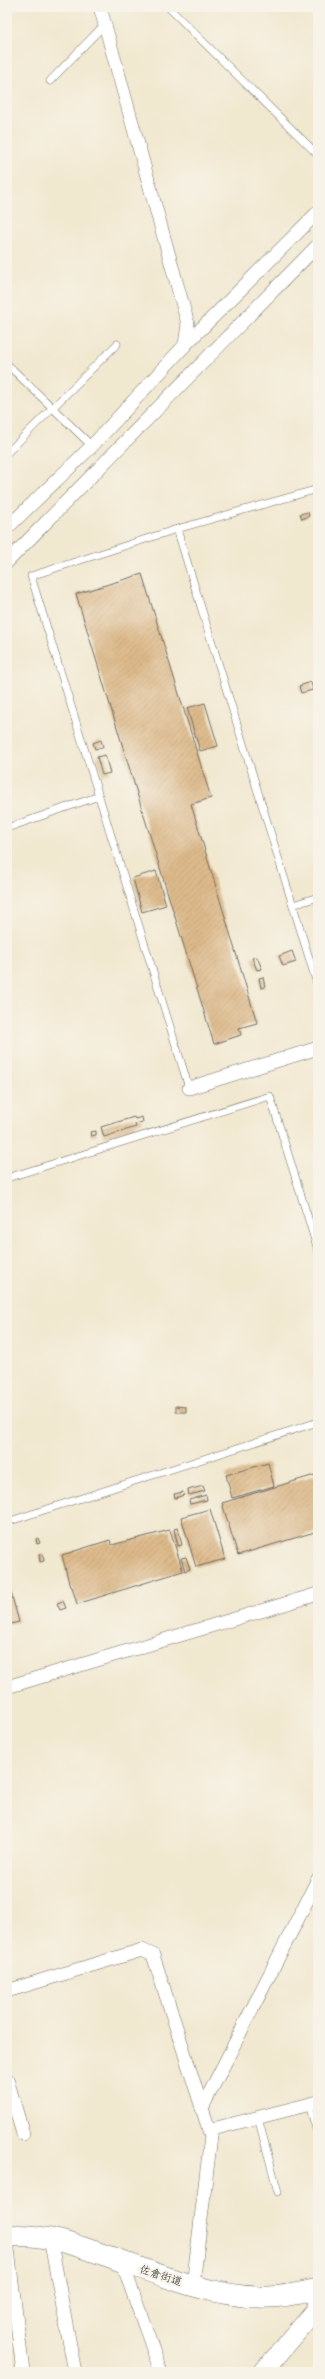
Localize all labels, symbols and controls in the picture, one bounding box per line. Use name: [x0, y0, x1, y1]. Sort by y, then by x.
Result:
street label: 佐倉街道: [138, 2262, 184, 2288]

